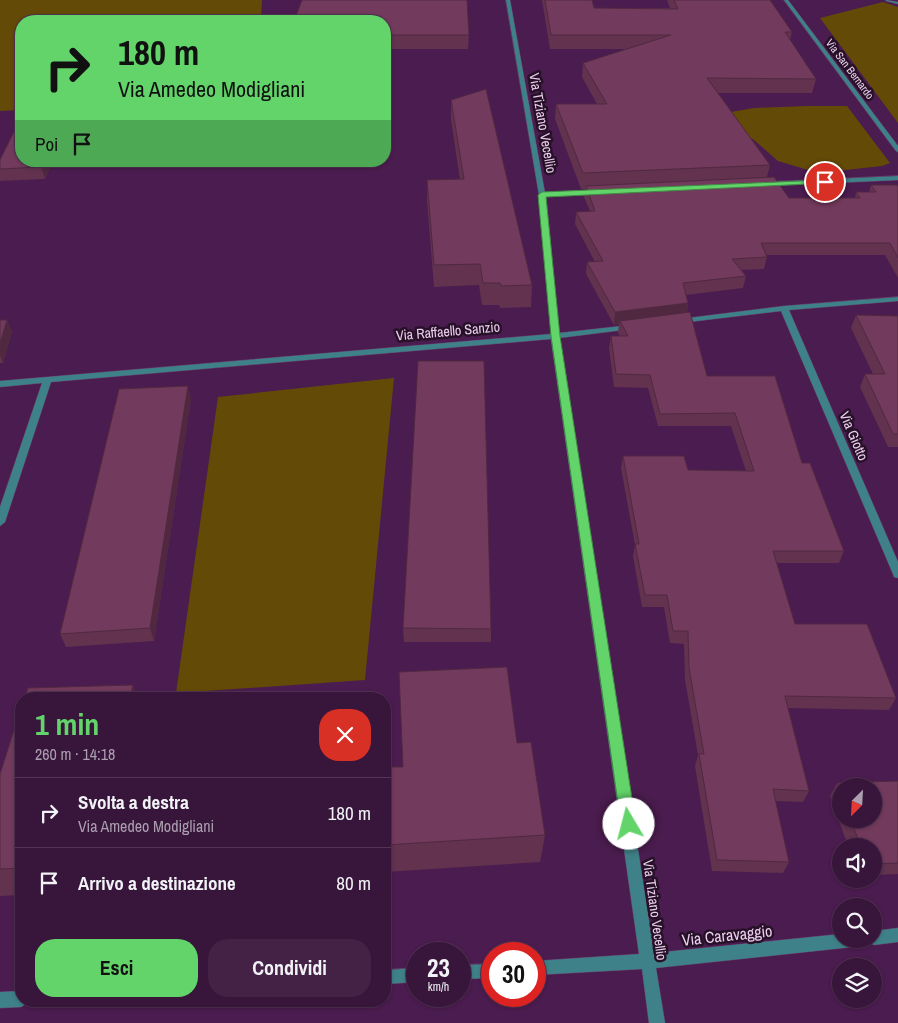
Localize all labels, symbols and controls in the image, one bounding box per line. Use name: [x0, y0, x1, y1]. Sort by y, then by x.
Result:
text: 180 m: [118, 29, 199, 76]
icon: right: [35, 35, 100, 100]
street label: Via San Bernardo: [823, 36, 877, 102]
street label: Via Tiziano Vecellio: [525, 71, 561, 175]
text: Via Amedeo Modigliani: [118, 74, 305, 104]
icon: arrive: [68, 130, 96, 158]
text: Poi: [35, 131, 58, 157]
pin: [804, 161, 846, 203]
icon: arrive: [811, 168, 839, 196]
street label: Via Raffaello Sanzio: [395, 317, 501, 345]
street label: Via Giotto: [836, 409, 872, 463]
text: 1 min: [35, 704, 99, 744]
button: close: [319, 709, 371, 761]
text: 260 m · 14:18: [35, 743, 115, 765]
north arrow: [832, 778, 882, 828]
map controls: [832, 778, 882, 1008]
text: Svolta a destra: [78, 789, 189, 815]
position arrow: [602, 797, 654, 849]
icon: right: [35, 799, 63, 827]
text: 180 m: [328, 800, 371, 826]
text: Via Amedeo Modigliani: [78, 815, 214, 837]
button: sound: [832, 838, 882, 888]
street label: Via Tiziano Vecellio: [639, 858, 671, 962]
icon: arrive: [35, 869, 63, 897]
text: Arrivo a destinazione: [78, 870, 236, 896]
text: 80 m: [336, 870, 371, 896]
button: search: [832, 898, 882, 948]
street label: Via Caravaggio: [681, 919, 773, 951]
button: Esci: [35, 939, 198, 997]
button: Condividi: [208, 939, 371, 997]
speed limit sign: 30: [481, 942, 546, 1007]
text: 23: [427, 951, 450, 985]
button: layers: [832, 958, 882, 1008]
text: km/h: [428, 979, 449, 995]

